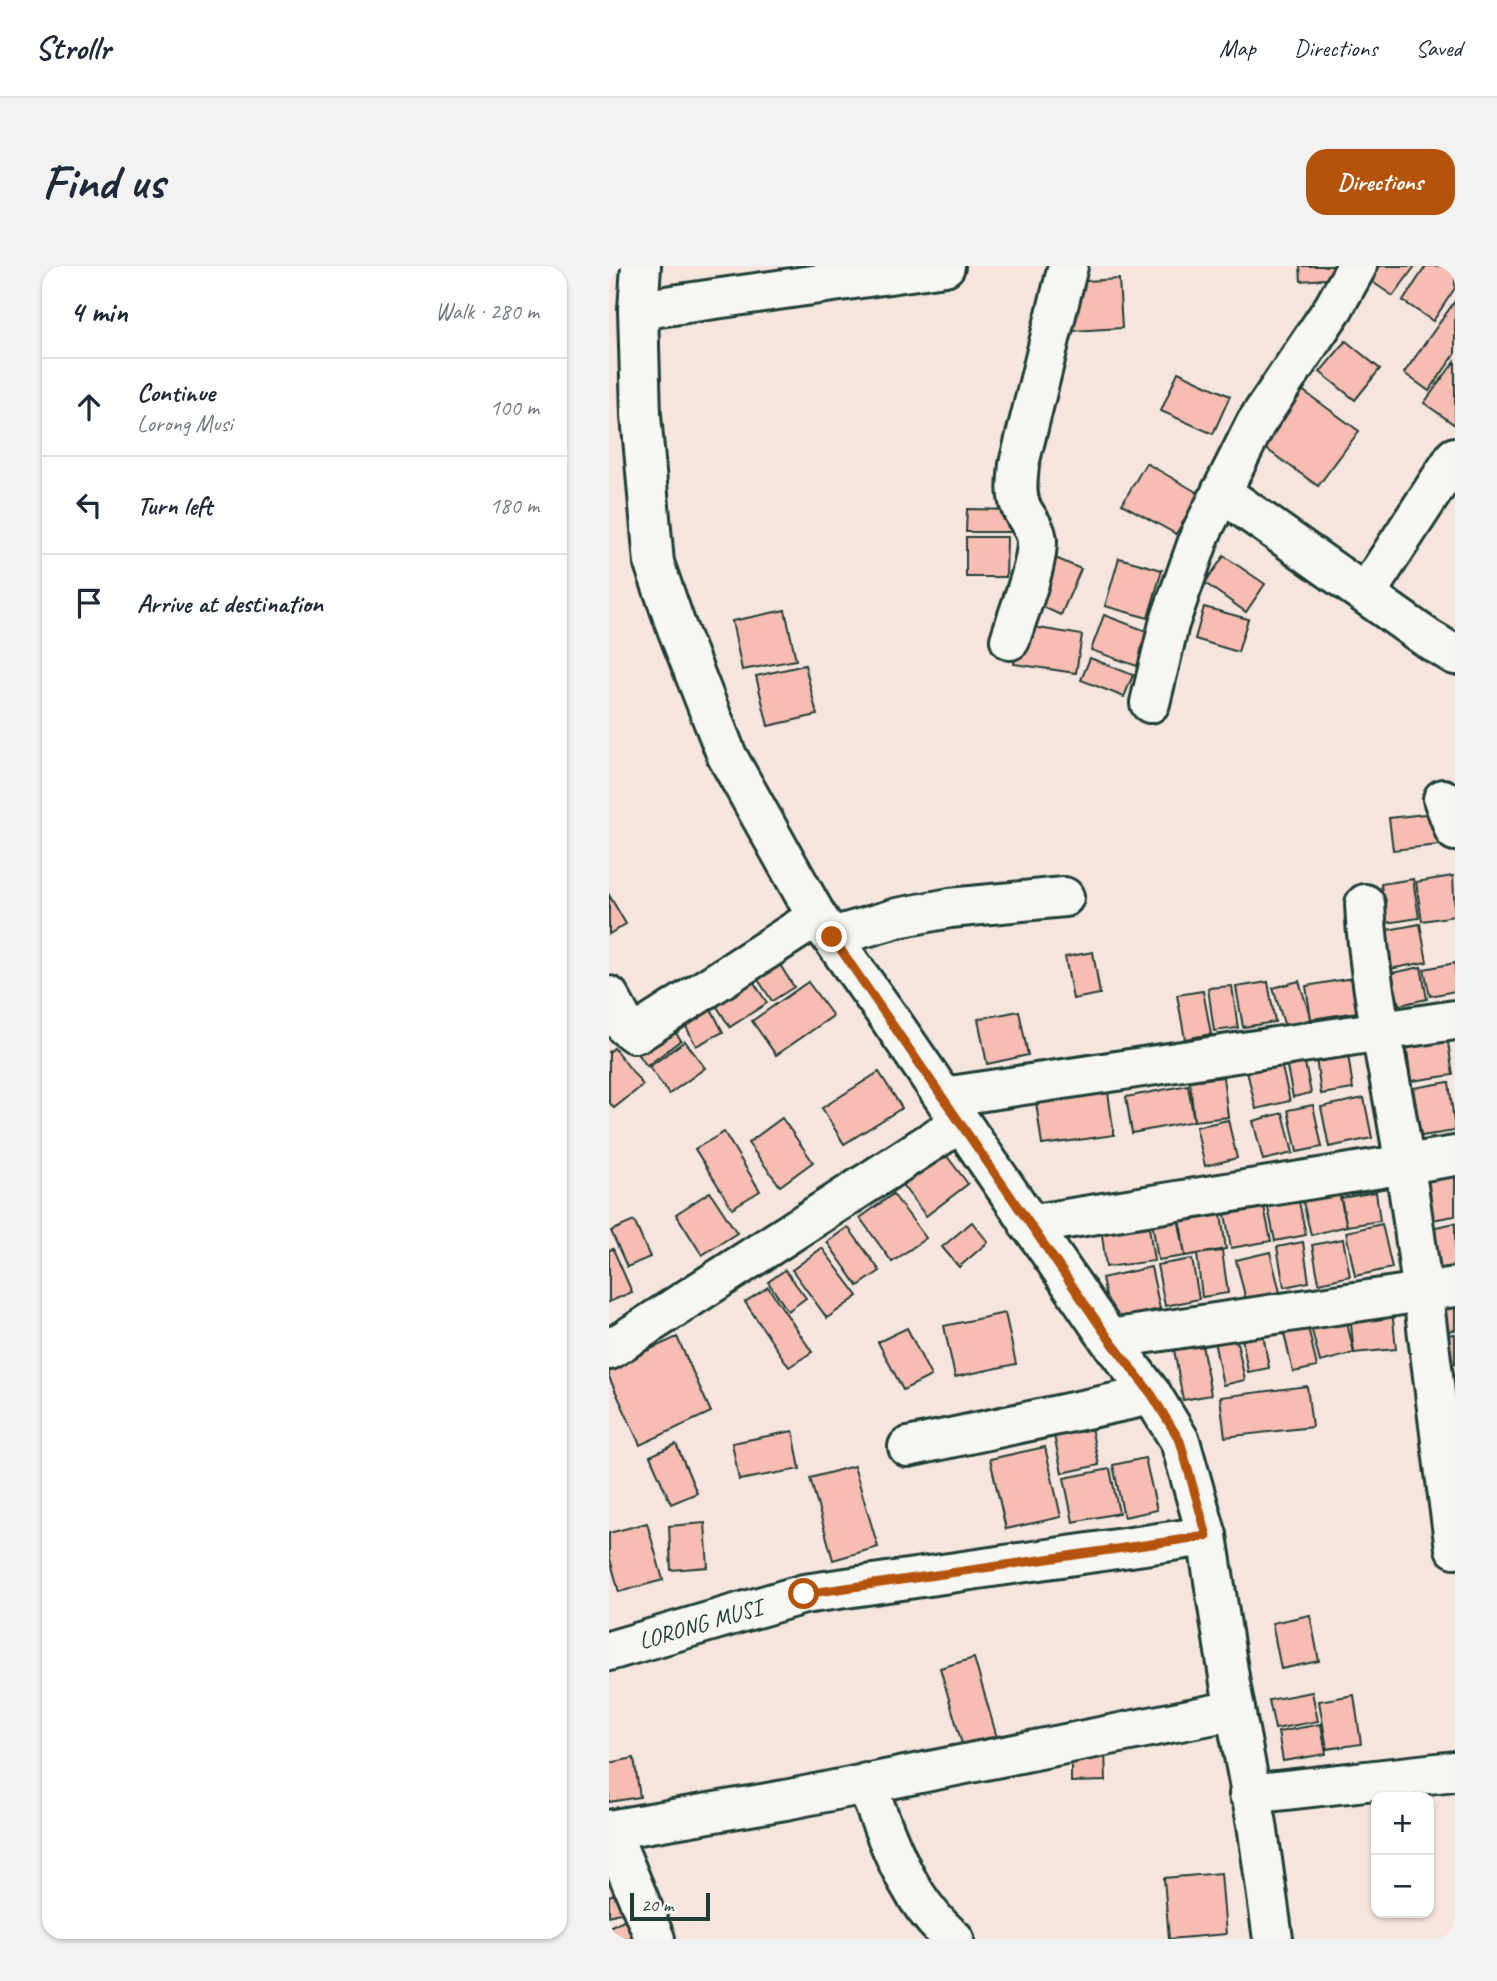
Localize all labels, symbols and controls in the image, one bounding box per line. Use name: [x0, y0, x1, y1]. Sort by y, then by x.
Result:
text: Strollr: [35, 27, 110, 69]
text: Map: [1219, 33, 1256, 63]
text: Directions: [1294, 33, 1377, 63]
text: Saved: [1415, 33, 1462, 63]
button: Directions: [1306, 149, 1455, 215]
text: Find us: [42, 151, 164, 213]
text: 4 min: [70, 293, 127, 331]
text: Walk · 280 m: [435, 297, 539, 326]
text: Continue: [137, 376, 215, 409]
icon: ahead: [70, 388, 108, 426]
text: 100 m: [490, 393, 539, 422]
text: Lorong Musi: [137, 409, 233, 438]
icon: left: [70, 486, 108, 524]
text: Turn left: [137, 489, 212, 522]
text: 180 m: [490, 491, 539, 520]
icon: arrive: [70, 584, 108, 622]
text: Arrive at destination: [137, 587, 323, 620]
route end: [816, 921, 847, 952]
route start: [788, 1578, 819, 1609]
street label: LORONG MUSI: [635, 1591, 770, 1656]
map controls: [1371, 1792, 1434, 1918]
button: +: [1371, 1792, 1434, 1855]
button: −: [1371, 1855, 1434, 1918]
scale bar: [630, 1890, 711, 1922]
text: 20 m: [641, 1893, 673, 1917]

